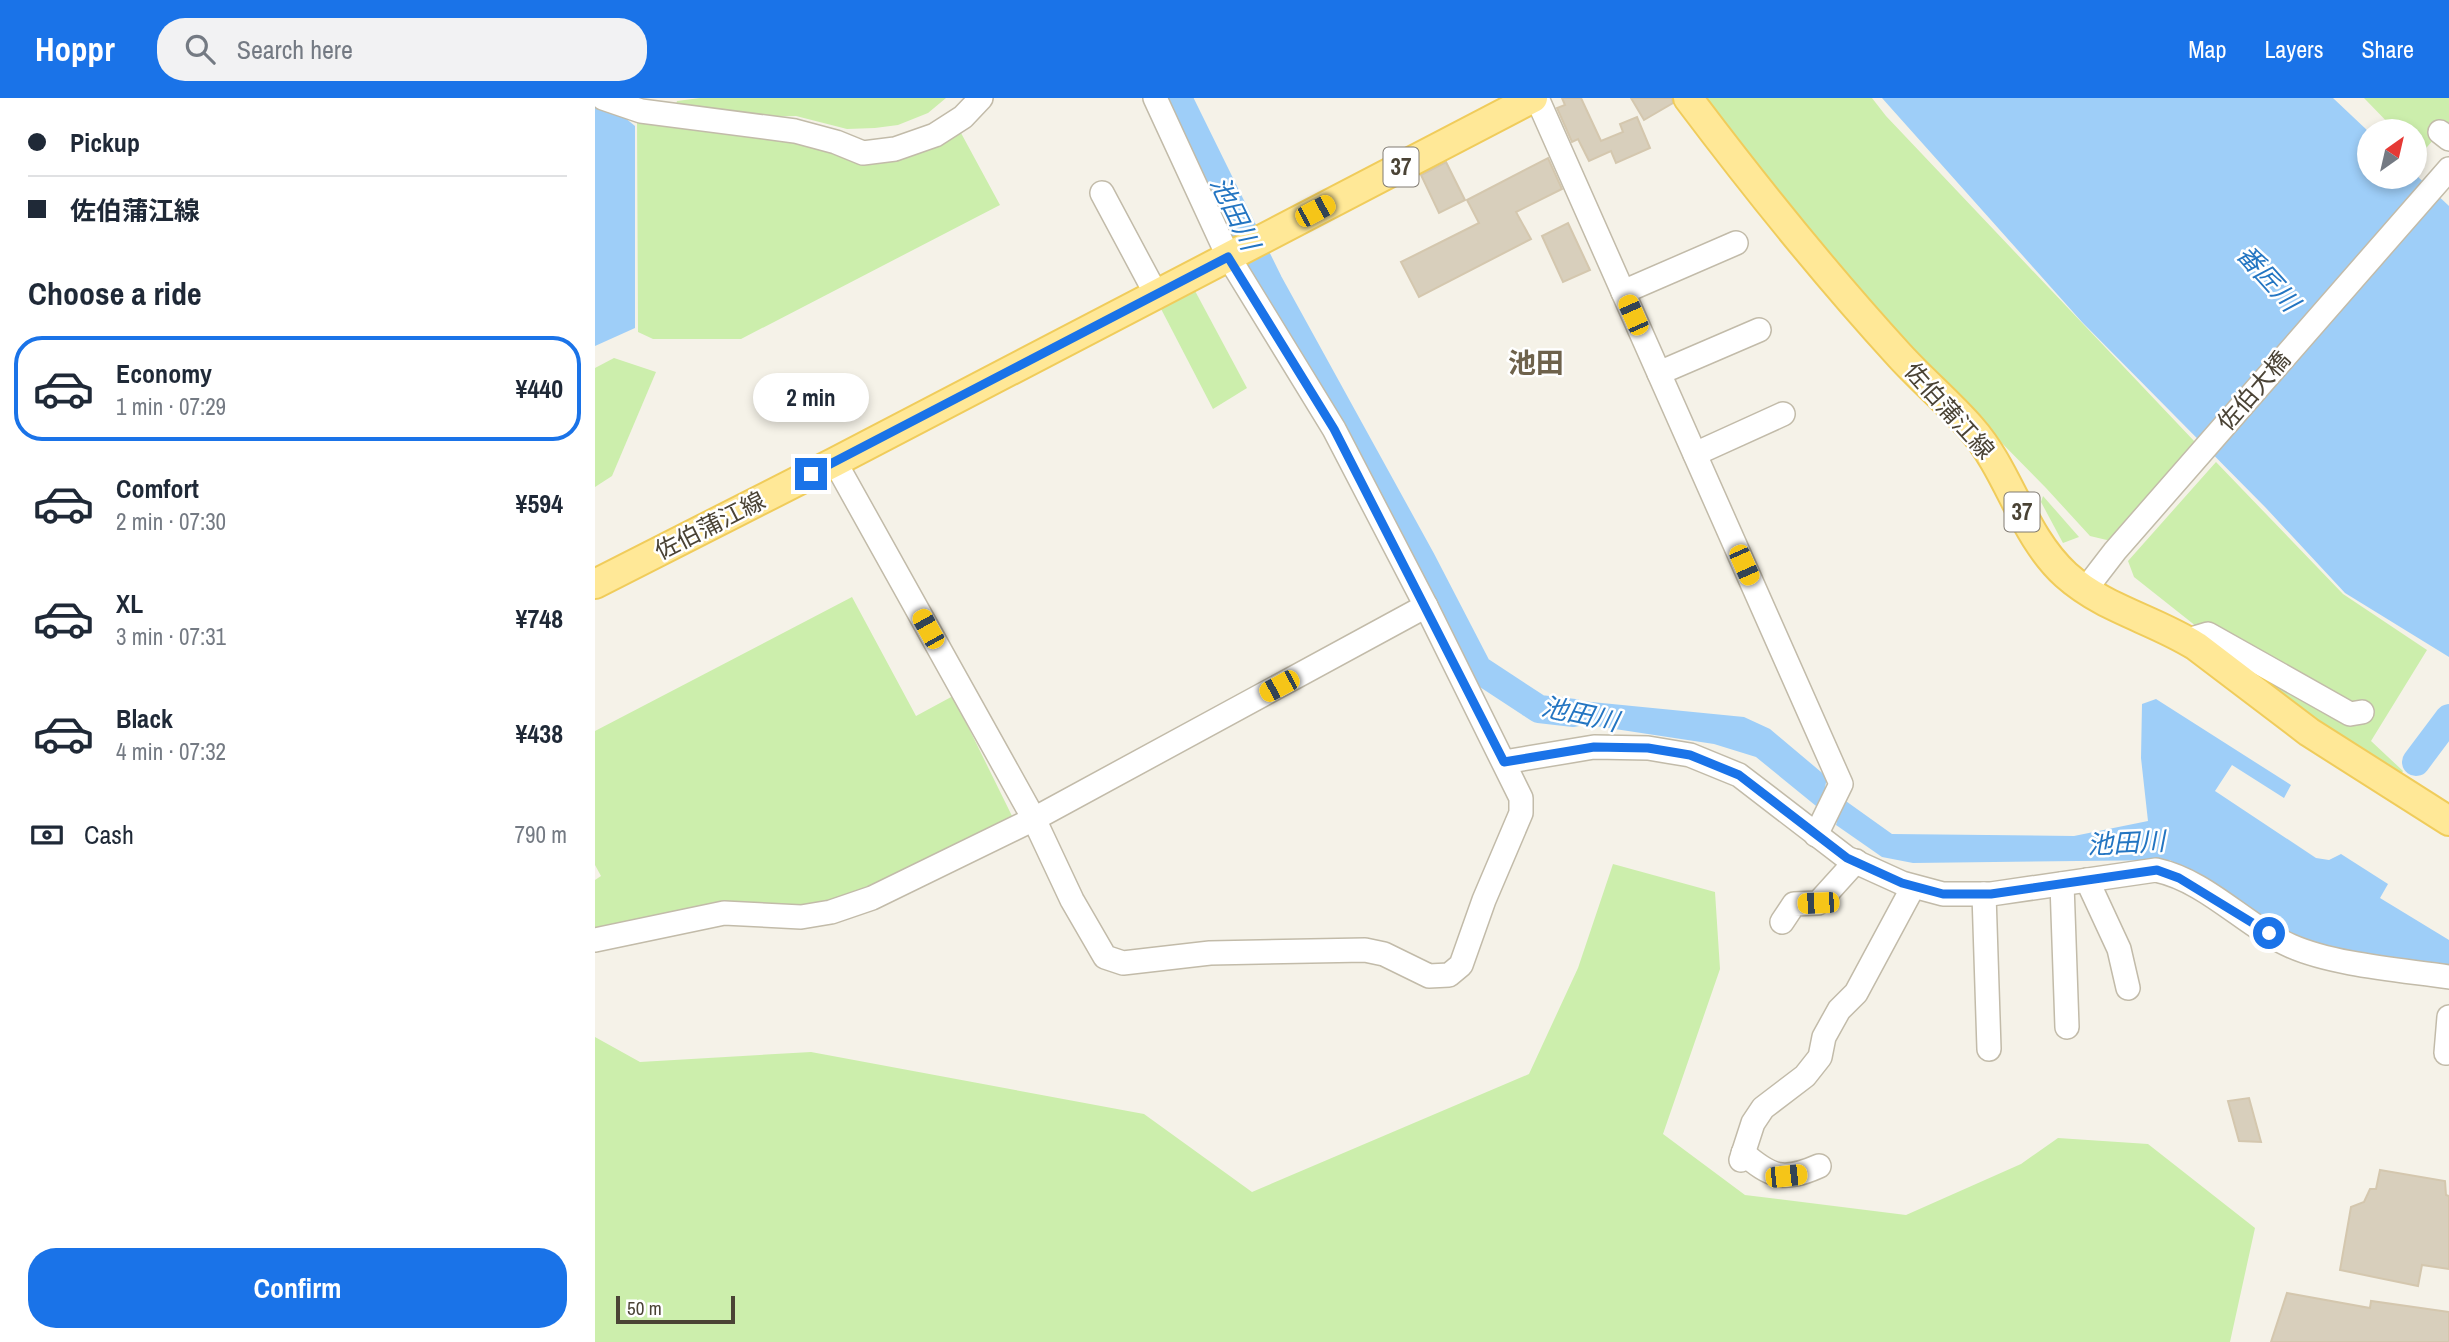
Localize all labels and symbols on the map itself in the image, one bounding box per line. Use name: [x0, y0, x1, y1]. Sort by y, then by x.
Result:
north arrow: [2357, 119, 2427, 189]
road number: 37: [1383, 148, 1419, 186]
water label: 池田川: [1203, 170, 1270, 258]
car: [1292, 192, 1339, 230]
water label: 番匠川: [2229, 237, 2309, 321]
car: [1615, 292, 1652, 338]
district label: 池田: [1508, 344, 1564, 382]
street label: 佐伯大橋: [2210, 344, 2297, 437]
street label: 佐伯蒲江線: [1898, 355, 2002, 466]
callout: 2 min: [753, 372, 869, 422]
route end: [795, 458, 827, 490]
street label: 佐伯蒲江線: [649, 484, 770, 567]
road number: 37: [2005, 492, 2039, 532]
car: [1726, 542, 1763, 588]
car: [909, 606, 948, 652]
car: [1256, 667, 1303, 705]
water label: 池田川: [1538, 688, 1625, 739]
water label: 池田川: [2086, 823, 2169, 862]
car: [1797, 892, 1840, 914]
route start: [2253, 917, 2285, 949]
car: [1765, 1163, 1808, 1189]
scale bar: [616, 1293, 735, 1325]

